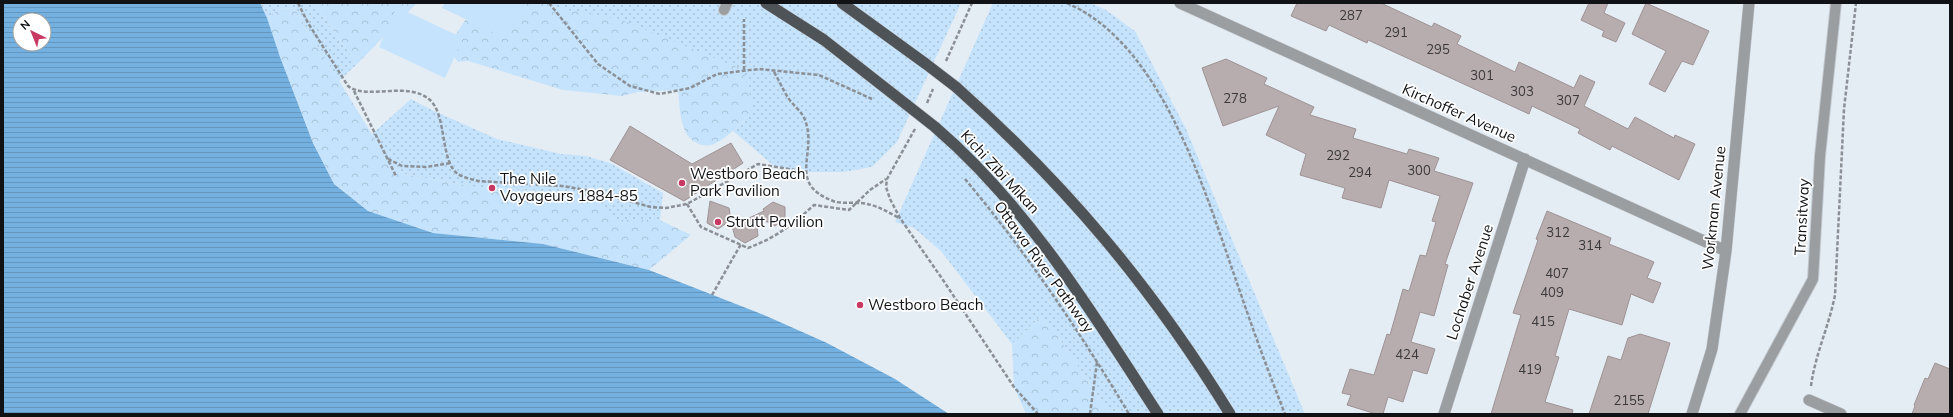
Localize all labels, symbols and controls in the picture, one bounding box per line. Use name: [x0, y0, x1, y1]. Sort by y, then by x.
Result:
house number: 287: [1339, 7, 1363, 23]
north arrow: [12, 12, 52, 52]
text: N: [17, 17, 33, 33]
house number: 291: [1384, 24, 1408, 40]
house number: 295: [1426, 41, 1450, 57]
house number: 301: [1470, 67, 1494, 83]
street label: Kirchoffer Avenue: [1399, 79, 1519, 146]
house number: 303: [1510, 83, 1534, 99]
house number: 278: [1223, 90, 1247, 106]
house number: 307: [1556, 92, 1580, 108]
street label: Kichi Zībī Mīkan: [957, 126, 1044, 218]
street label: Workman Avenue: [1698, 145, 1729, 271]
house number: 292: [1326, 147, 1350, 163]
house number: 300: [1407, 162, 1431, 178]
place label: Westboro Beach Park Pavilion: [690, 164, 806, 200]
house number: 294: [1348, 164, 1372, 180]
place label: The Nile Voyageurs 1884-85: [500, 169, 638, 205]
marker: Westboro Beach Park Pavilion: [677, 178, 687, 188]
street label: Transitway: [1790, 178, 1813, 256]
marker: The Nile Voyageurs 1884-85: [487, 183, 497, 193]
street label: Ottawa River Pathway: [990, 197, 1099, 336]
place label: Strutt Pavilion: [726, 212, 823, 231]
marker: Strutt Pavilion: [713, 217, 723, 227]
street label: Lochaber Avenue: [1442, 222, 1497, 342]
house number: 312: [1546, 224, 1570, 240]
house number: 314: [1578, 237, 1602, 253]
house number: 407: [1545, 265, 1569, 281]
house number: 409: [1540, 284, 1564, 300]
place label: Westboro Beach: [868, 295, 984, 314]
marker: Westboro Beach: [855, 300, 865, 310]
house number: 415: [1531, 313, 1555, 329]
house number: 424: [1395, 346, 1419, 362]
house number: 419: [1518, 361, 1542, 377]
house number: 2155: [1613, 392, 1645, 408]

